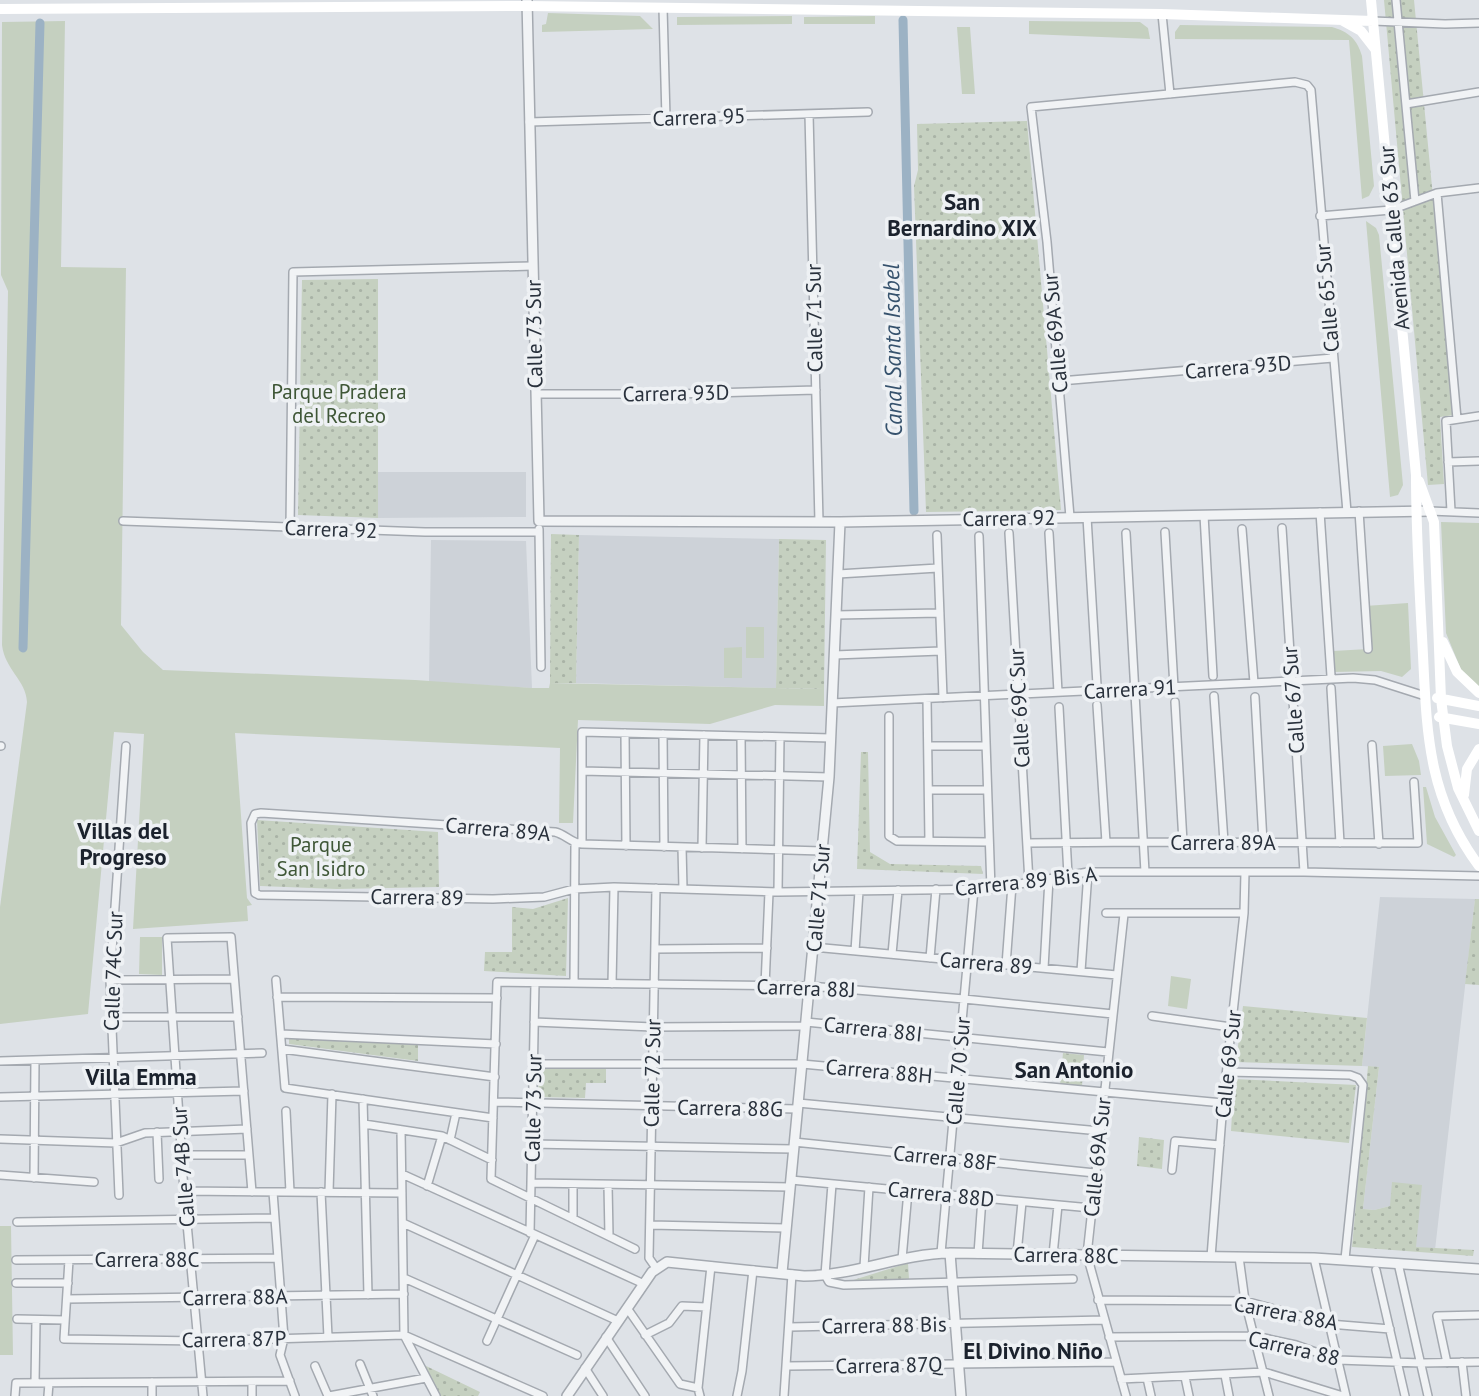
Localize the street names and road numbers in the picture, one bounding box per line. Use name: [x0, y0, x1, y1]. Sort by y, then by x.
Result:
street label: Carrera 95: [652, 102, 746, 132]
street label: Avenida Calle 63 Sur: [1372, 145, 1416, 331]
street label: Calle 65 Sur: [1309, 243, 1345, 353]
street label: Calle 71 Sur: [800, 263, 828, 373]
street label: Calle 69A Sur: [1036, 272, 1074, 394]
street label: Calle 73 Sur: [520, 279, 548, 389]
street label: Carrera 93D: [1184, 349, 1292, 385]
street label: Carrera 93D: [622, 379, 730, 407]
street label: Carrera 92: [962, 504, 1056, 532]
street label: Carrera 92: [284, 514, 378, 544]
street label: Calle 67 Sur: [1276, 645, 1310, 755]
street label: Calle 69C Sur: [1002, 647, 1036, 769]
street label: Carrera 91: [1083, 673, 1177, 705]
street label: Carrera 89A: [444, 811, 552, 847]
street label: Carrera 89A: [1170, 829, 1276, 856]
street label: Calle 71 Sur: [800, 843, 836, 953]
street label: Carrera 89 Bis A: [954, 860, 1099, 902]
street label: Carrera 89: [370, 883, 464, 911]
street label: Calle 74C Sur: [97, 911, 129, 1031]
street label: Carrera 89: [938, 945, 1034, 981]
street label: Carrera 88J: [756, 973, 856, 1003]
street label: Calle 69 Sur: [1209, 1009, 1247, 1119]
street label: Carrera 88I: [822, 1010, 924, 1048]
street label: Calle 70 Sur: [940, 1016, 976, 1126]
street label: Calle 72 Sur: [638, 1018, 666, 1128]
street label: Calle 73 Sur: [519, 1053, 547, 1163]
street label: Carrera 88H: [824, 1053, 934, 1089]
street label: Carrera 88G: [677, 1094, 783, 1122]
street label: Calle 69A Sur: [1077, 1096, 1117, 1218]
street label: Calle 74B Sur: [165, 1106, 201, 1228]
street label: Carrera 88F: [892, 1139, 998, 1177]
street label: Carrera 88D: [886, 1175, 996, 1213]
street label: Carrera 88C: [1013, 1241, 1119, 1269]
street label: Carrera 88C: [94, 1246, 200, 1273]
street label: Carrera 88A: [182, 1283, 289, 1311]
street label: Carrera 88A: [1232, 1290, 1341, 1336]
street label: Carrera 88 Bis: [821, 1310, 947, 1340]
street label: Carrera 88: [1246, 1324, 1342, 1372]
street label: Carrera 87P: [181, 1325, 287, 1353]
street label: Carrera 87Q: [835, 1351, 943, 1379]

